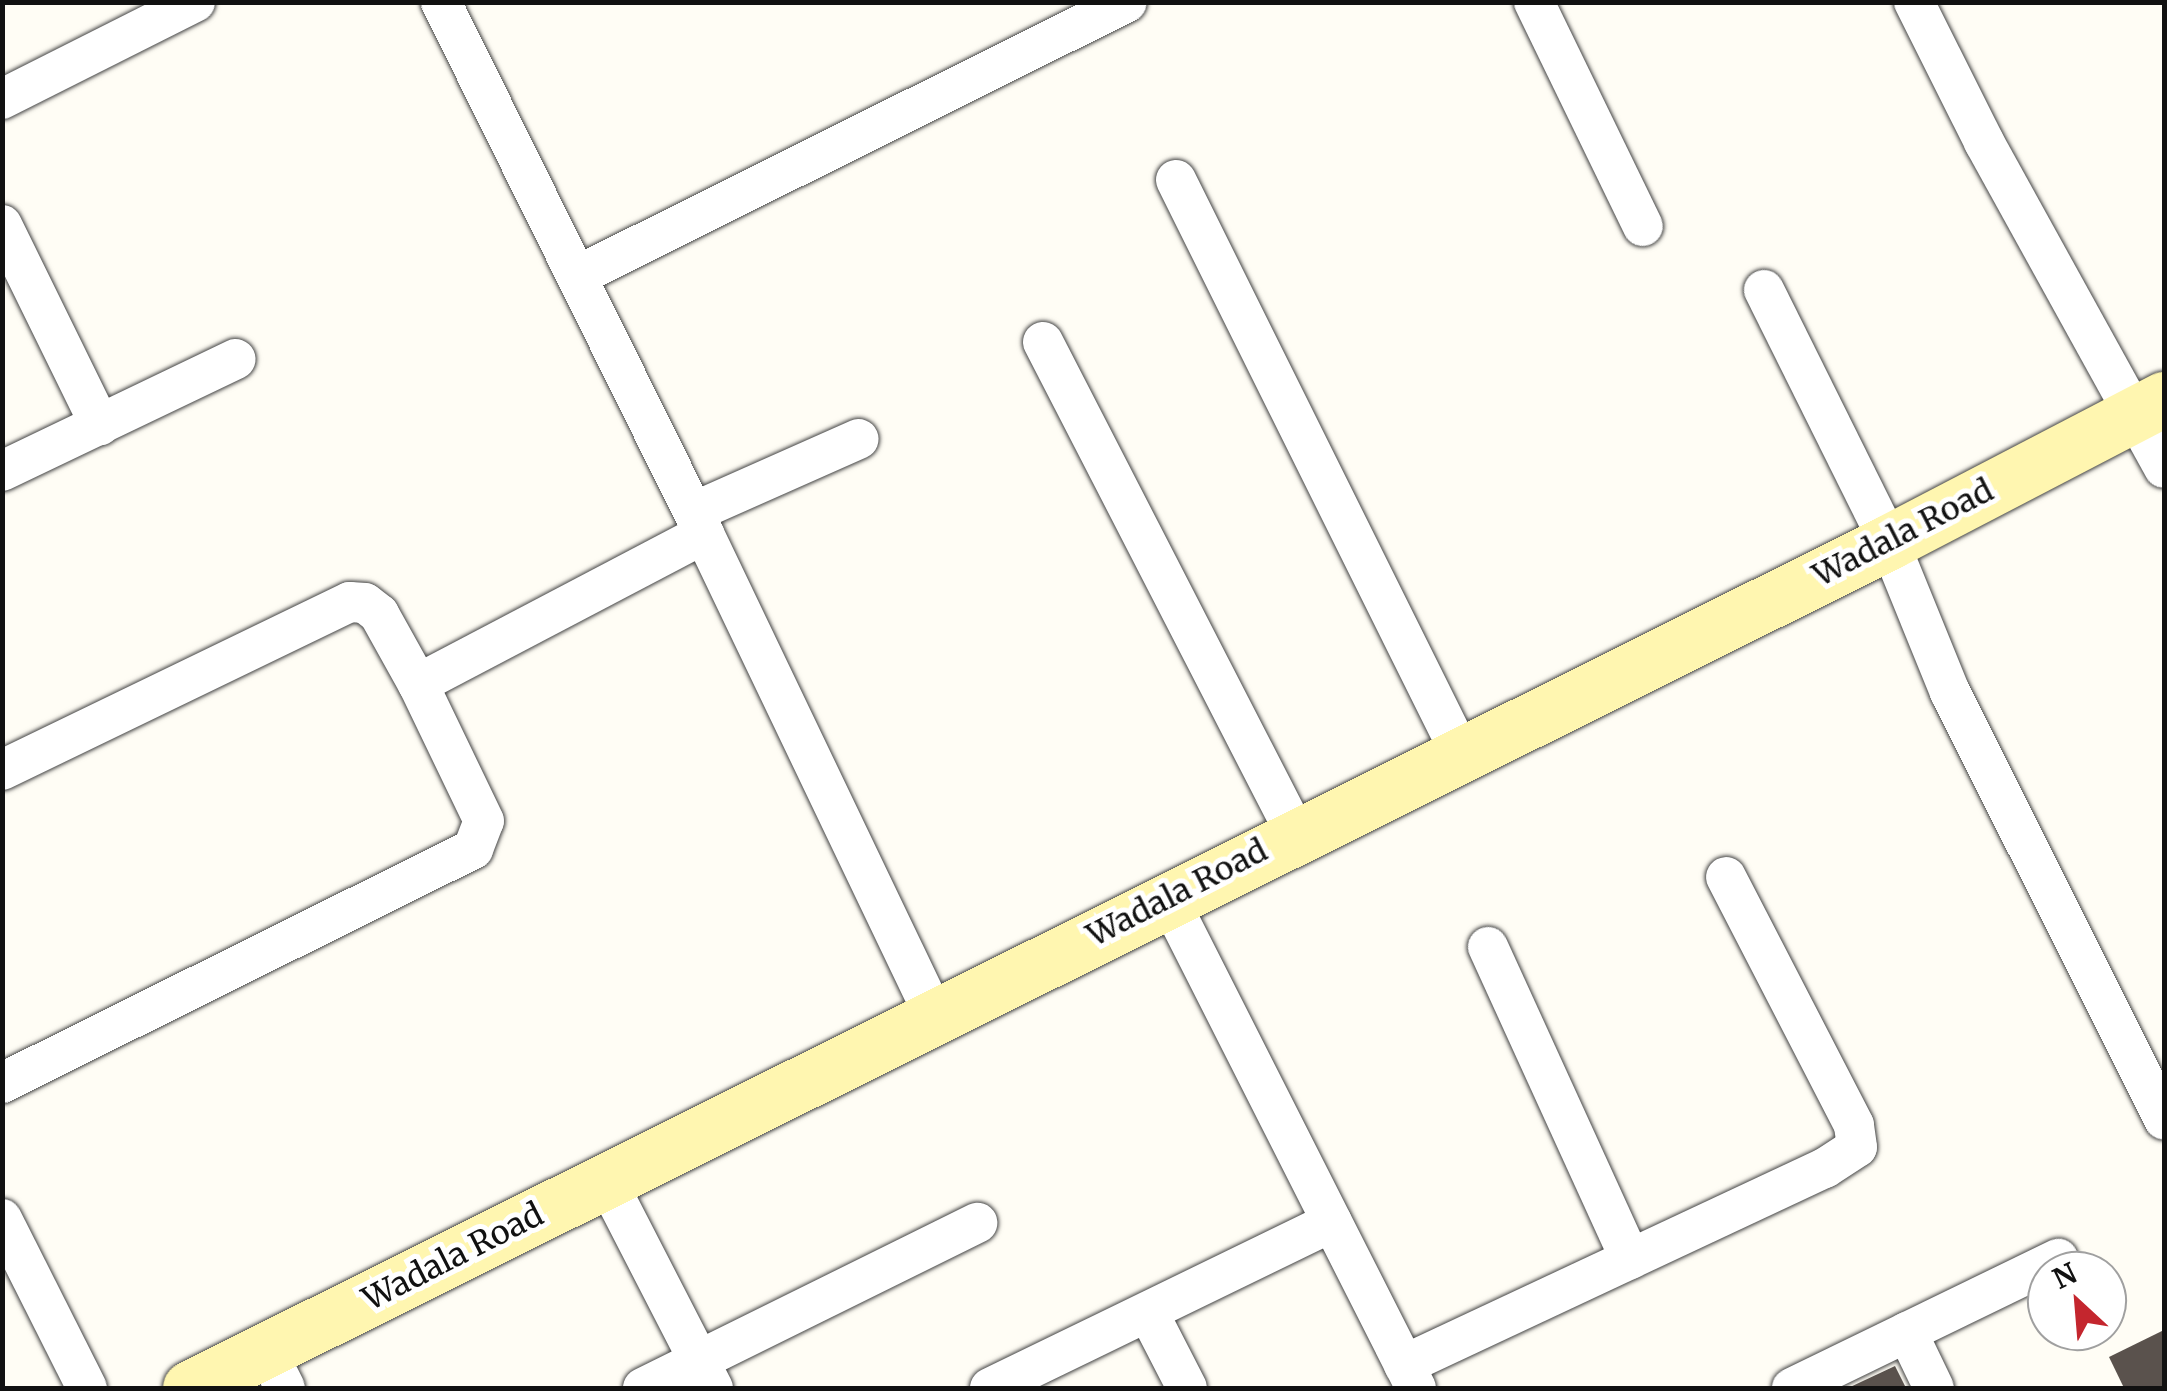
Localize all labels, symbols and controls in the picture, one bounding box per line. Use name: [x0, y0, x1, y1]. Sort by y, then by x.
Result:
street label: Wadala Road: [1806, 471, 2000, 595]
street label: Wadala Road: [1080, 831, 1274, 955]
street label: Wadala Road: [356, 1195, 550, 1319]
north arrow: [2027, 1251, 2127, 1351]
text: N: [2047, 1255, 2083, 1297]

